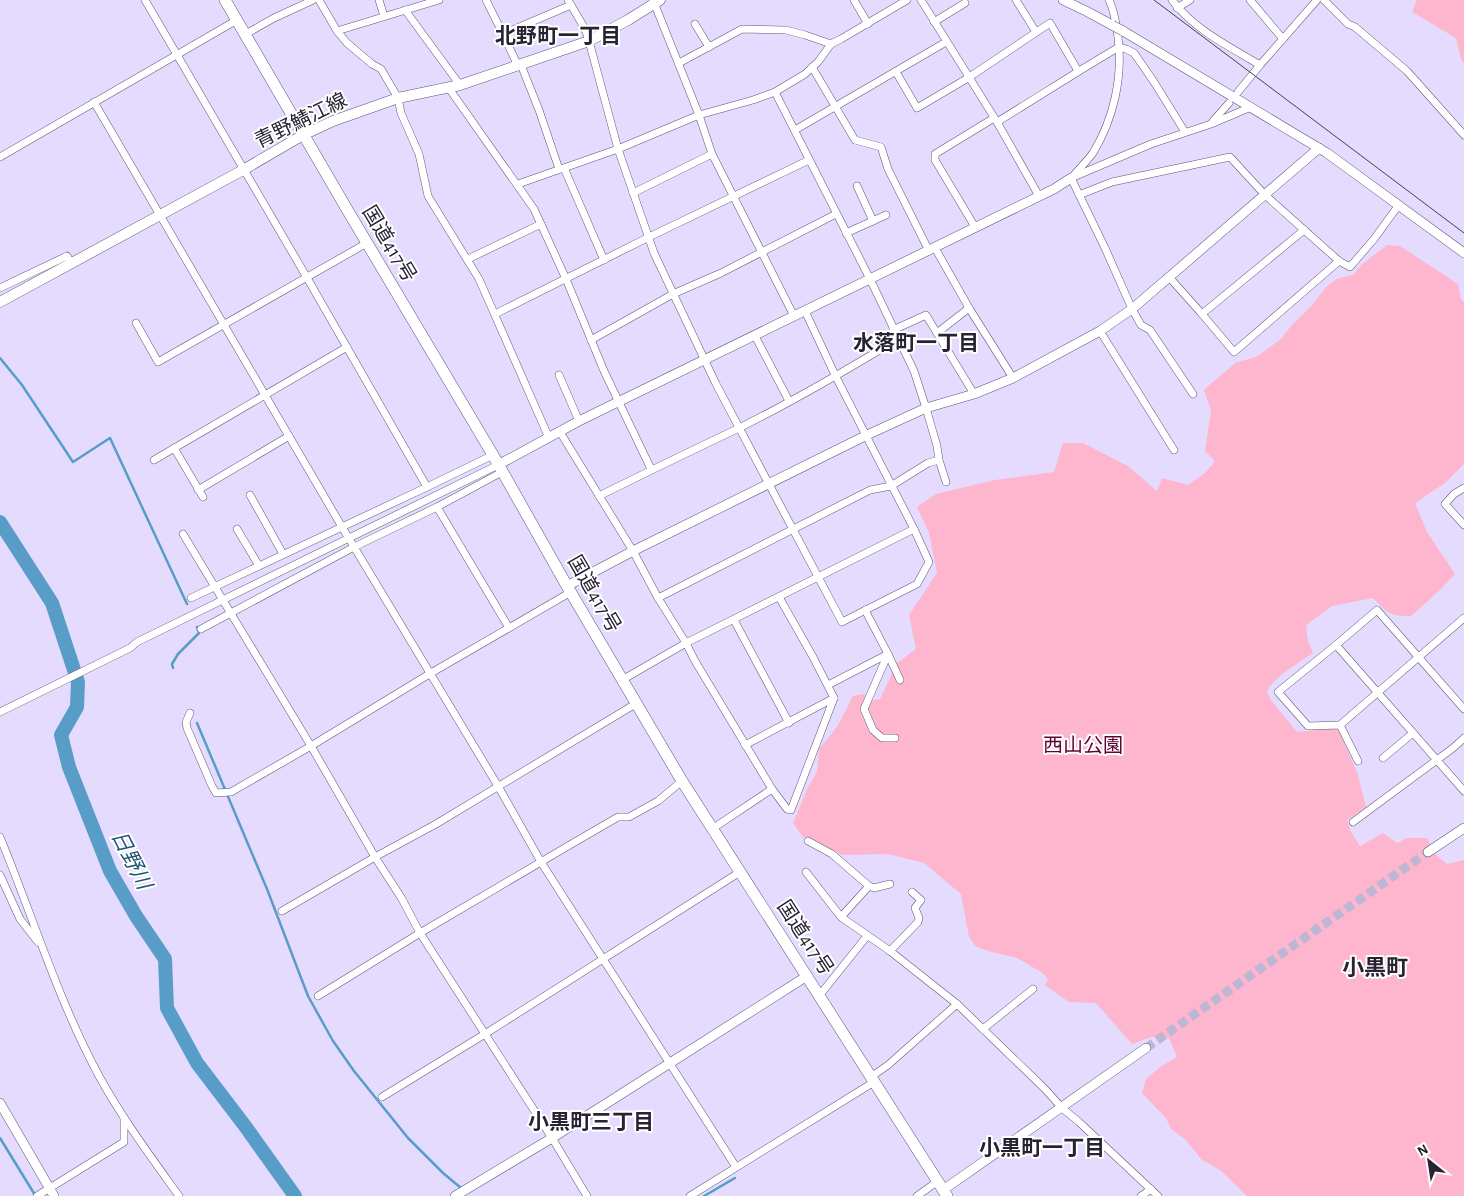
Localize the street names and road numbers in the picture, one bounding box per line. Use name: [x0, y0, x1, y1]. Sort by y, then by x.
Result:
street label: 青野鯖江線: [251, 88, 350, 152]
street label: 国道417号: [359, 202, 420, 286]
street label: 国道417号: [564, 552, 625, 636]
street label: 国道417号: [774, 896, 837, 979]

